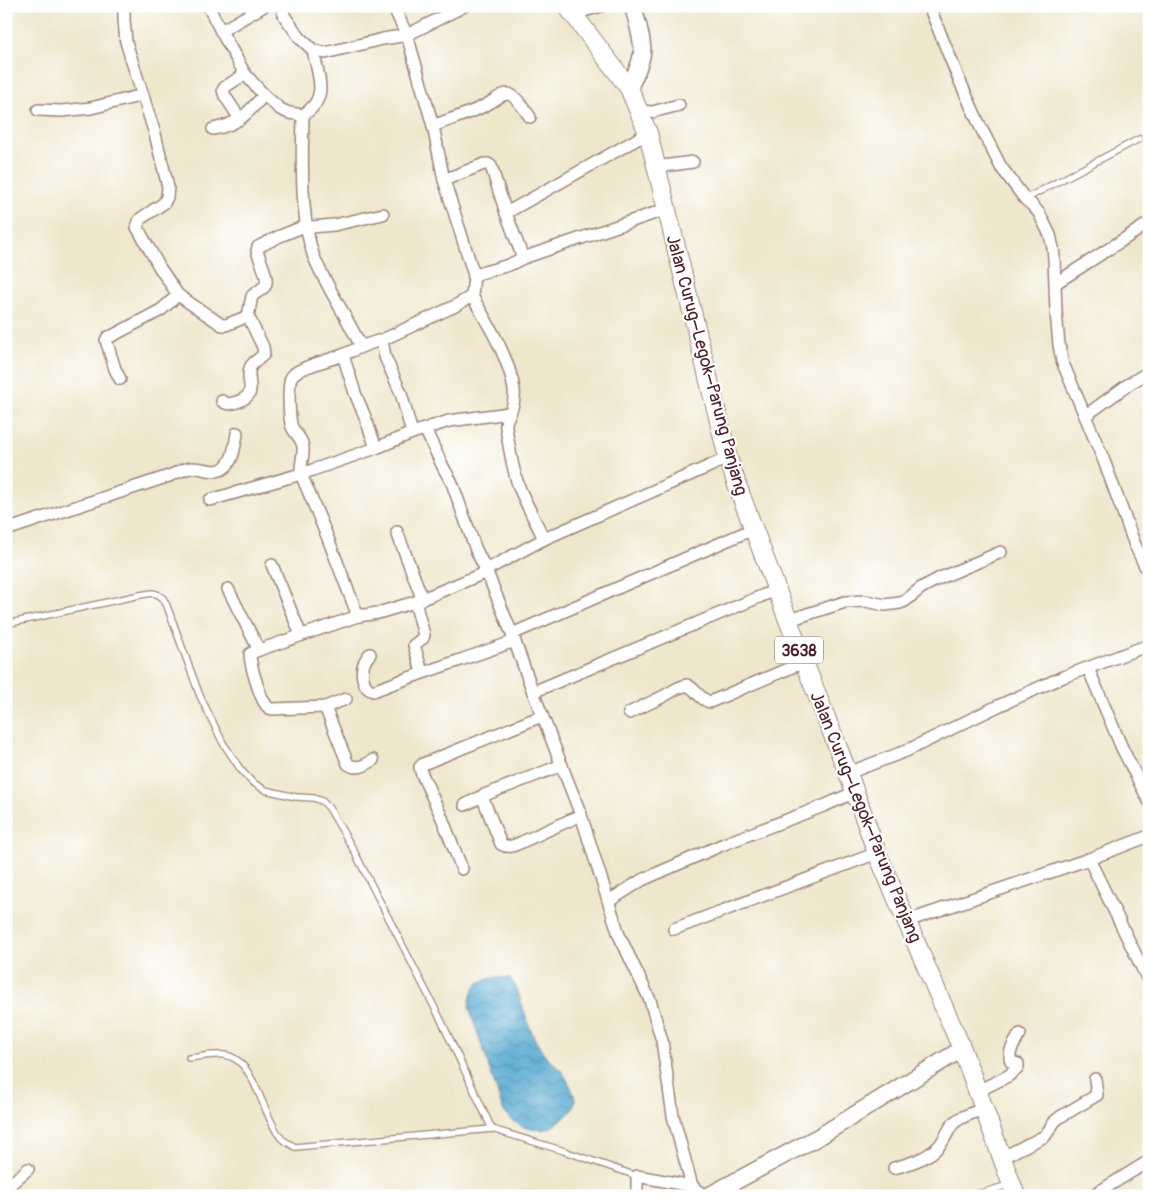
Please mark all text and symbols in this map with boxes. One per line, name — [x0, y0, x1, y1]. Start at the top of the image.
street label: Jalan Curug–Legok–Parung Panjang — [661, 232, 752, 498]
road number: 3638 — [775, 636, 823, 664]
street label: Jalan Curug–Legok–Parung Panjang — [804, 688, 927, 946]

